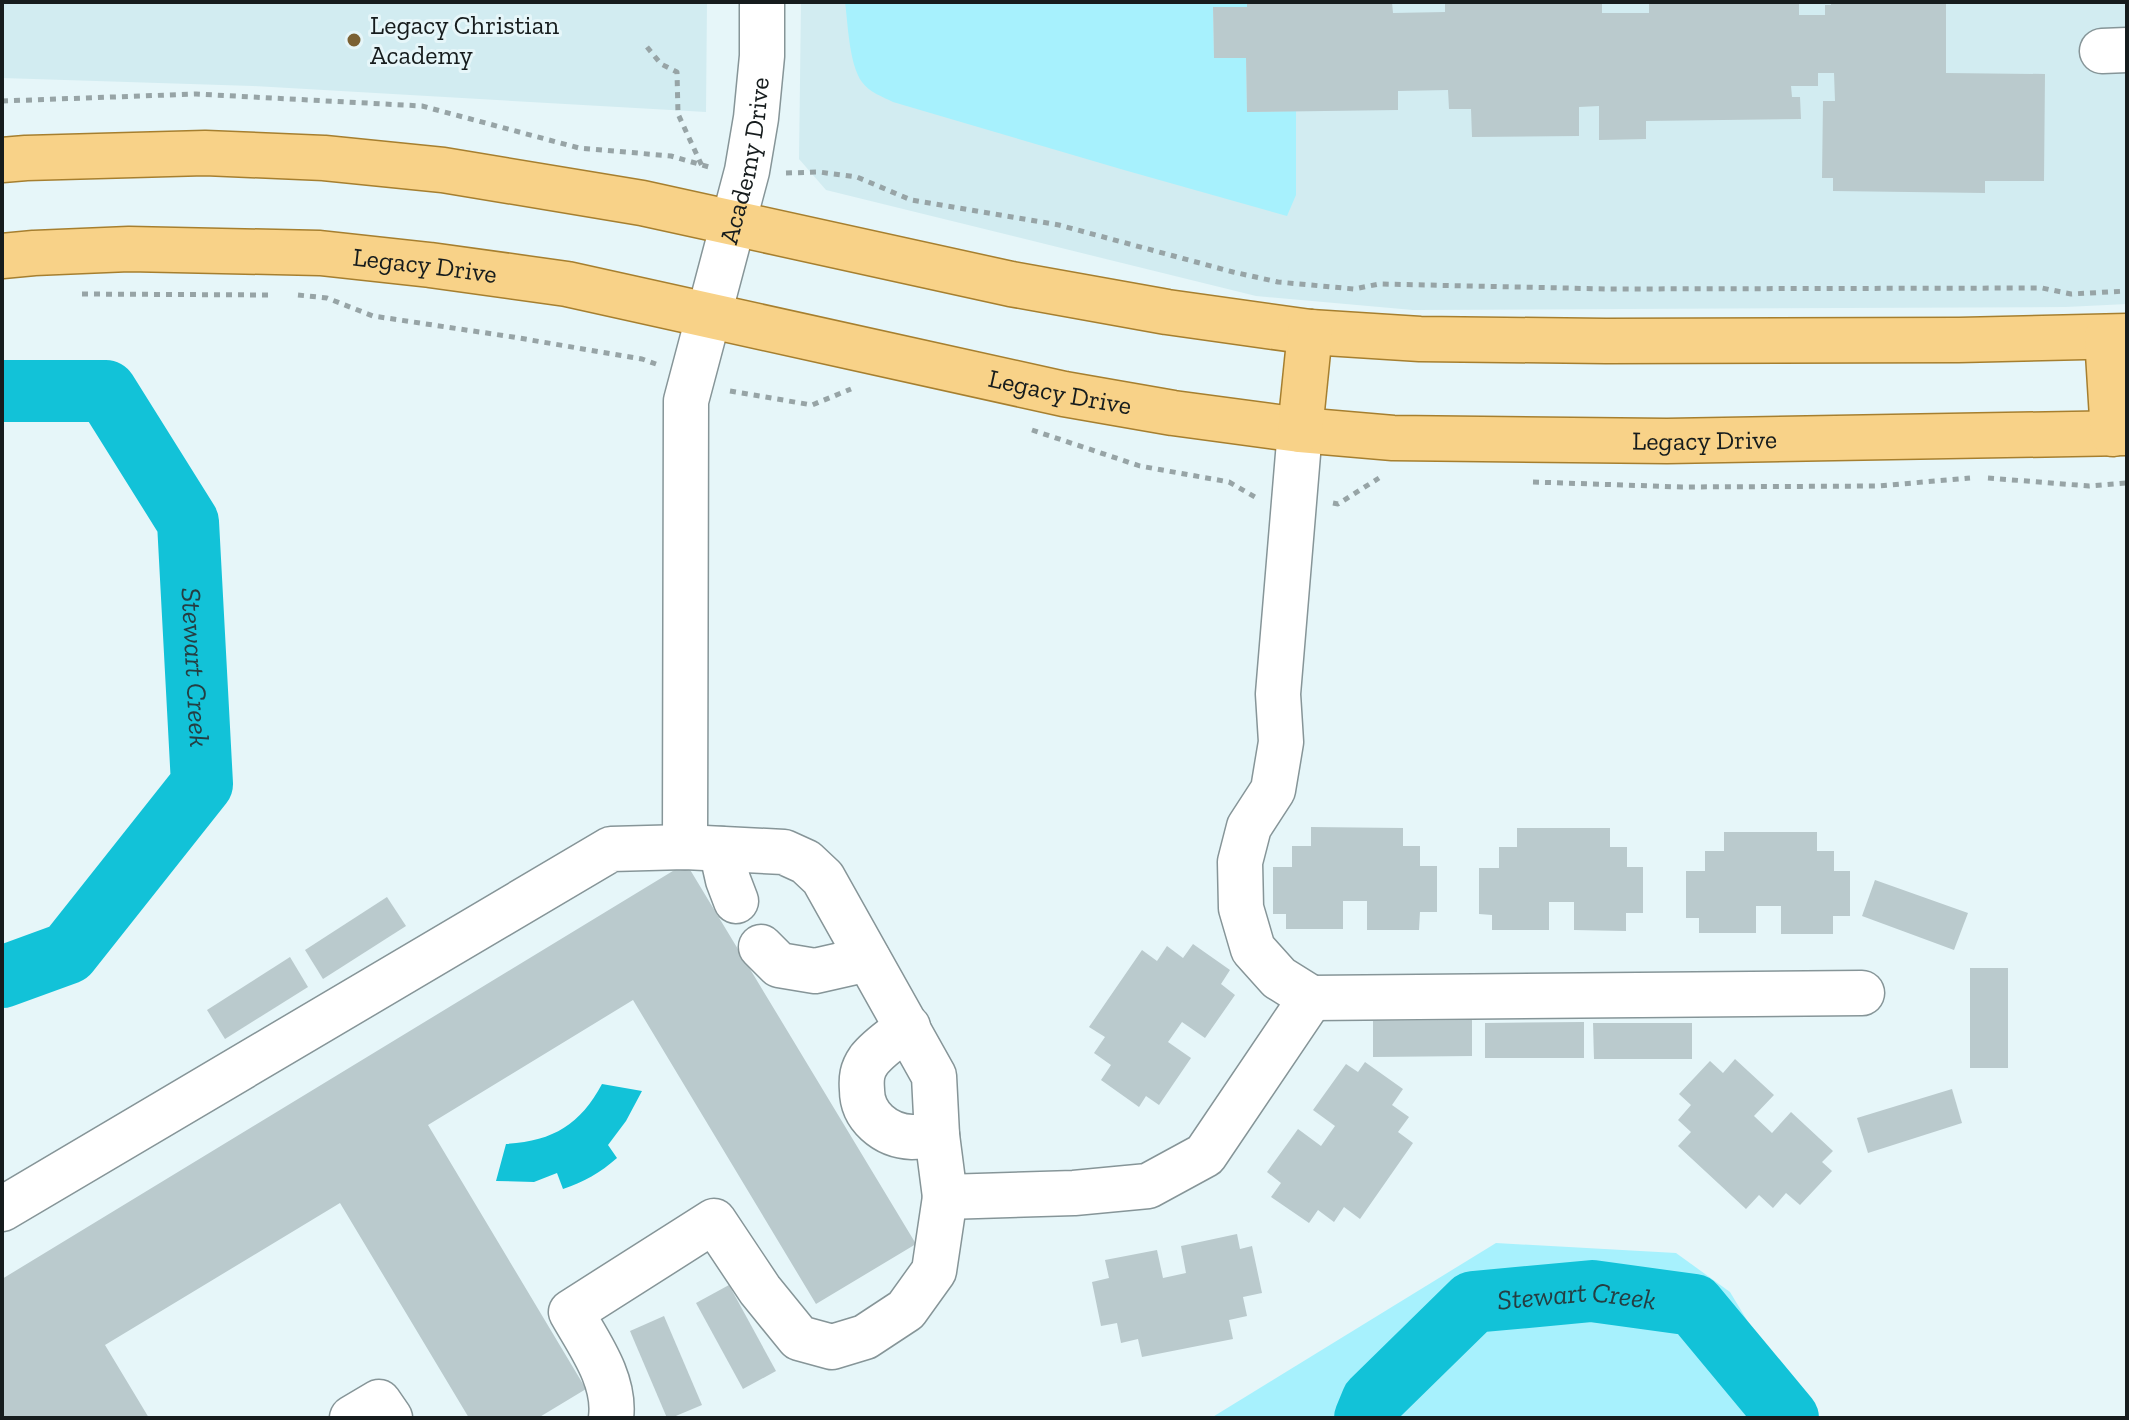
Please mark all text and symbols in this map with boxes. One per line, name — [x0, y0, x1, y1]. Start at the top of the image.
place label: Legacy Christian Academy — [370, 9, 559, 71]
marker: Legacy Christian Academy — [345, 31, 363, 49]
street label: Academy Drive — [712, 76, 776, 247]
street label: Legacy Drive — [351, 241, 499, 290]
street label: Legacy Drive — [986, 362, 1134, 421]
street label: Legacy Drive — [1632, 423, 1777, 457]
water label: Stewart Creek — [175, 587, 216, 748]
water label: Stewart Creek — [1496, 1275, 1658, 1317]

